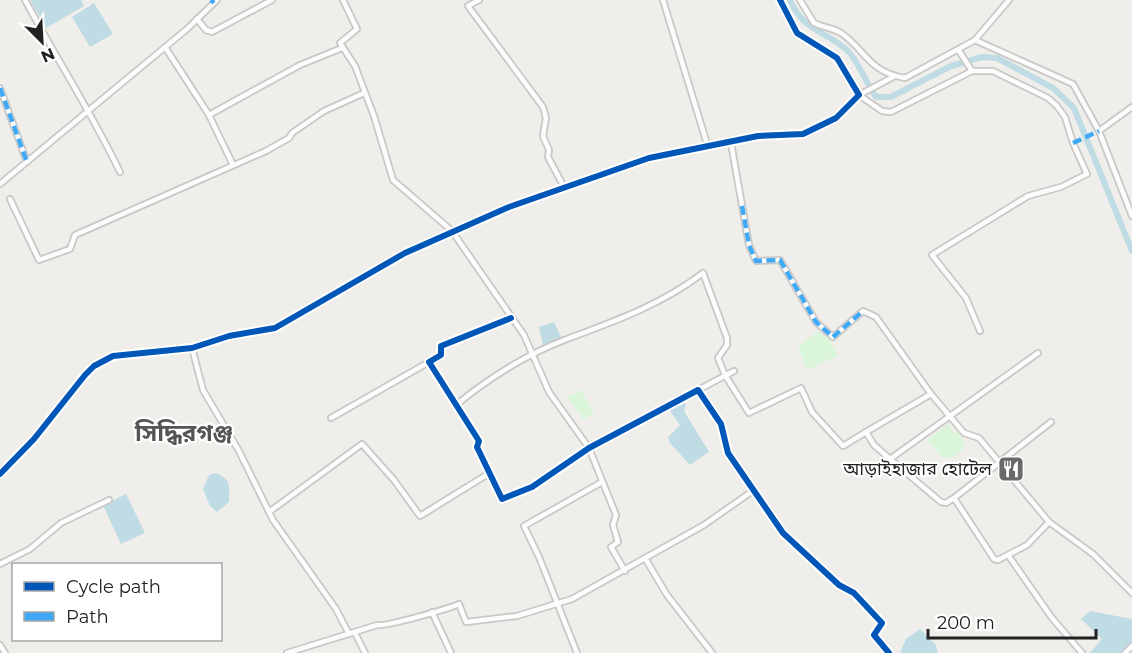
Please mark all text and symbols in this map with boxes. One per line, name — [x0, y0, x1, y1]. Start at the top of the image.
north arrow — [12, 12, 72, 72]
text: N — [38, 44, 58, 67]
district label: সিদ্ধিরগঞ্জ — [134, 418, 233, 447]
restaurant icon: আড়াইহাজার হোটেল — [996, 454, 1026, 484]
place label: আড়াইহাজার হোটেল — [842, 458, 993, 480]
legend — [12, 563, 222, 641]
text: Cycle path — [66, 576, 161, 598]
scale bar — [928, 602, 1096, 640]
text: Path — [66, 606, 109, 628]
text: 200 m — [937, 612, 995, 634]

